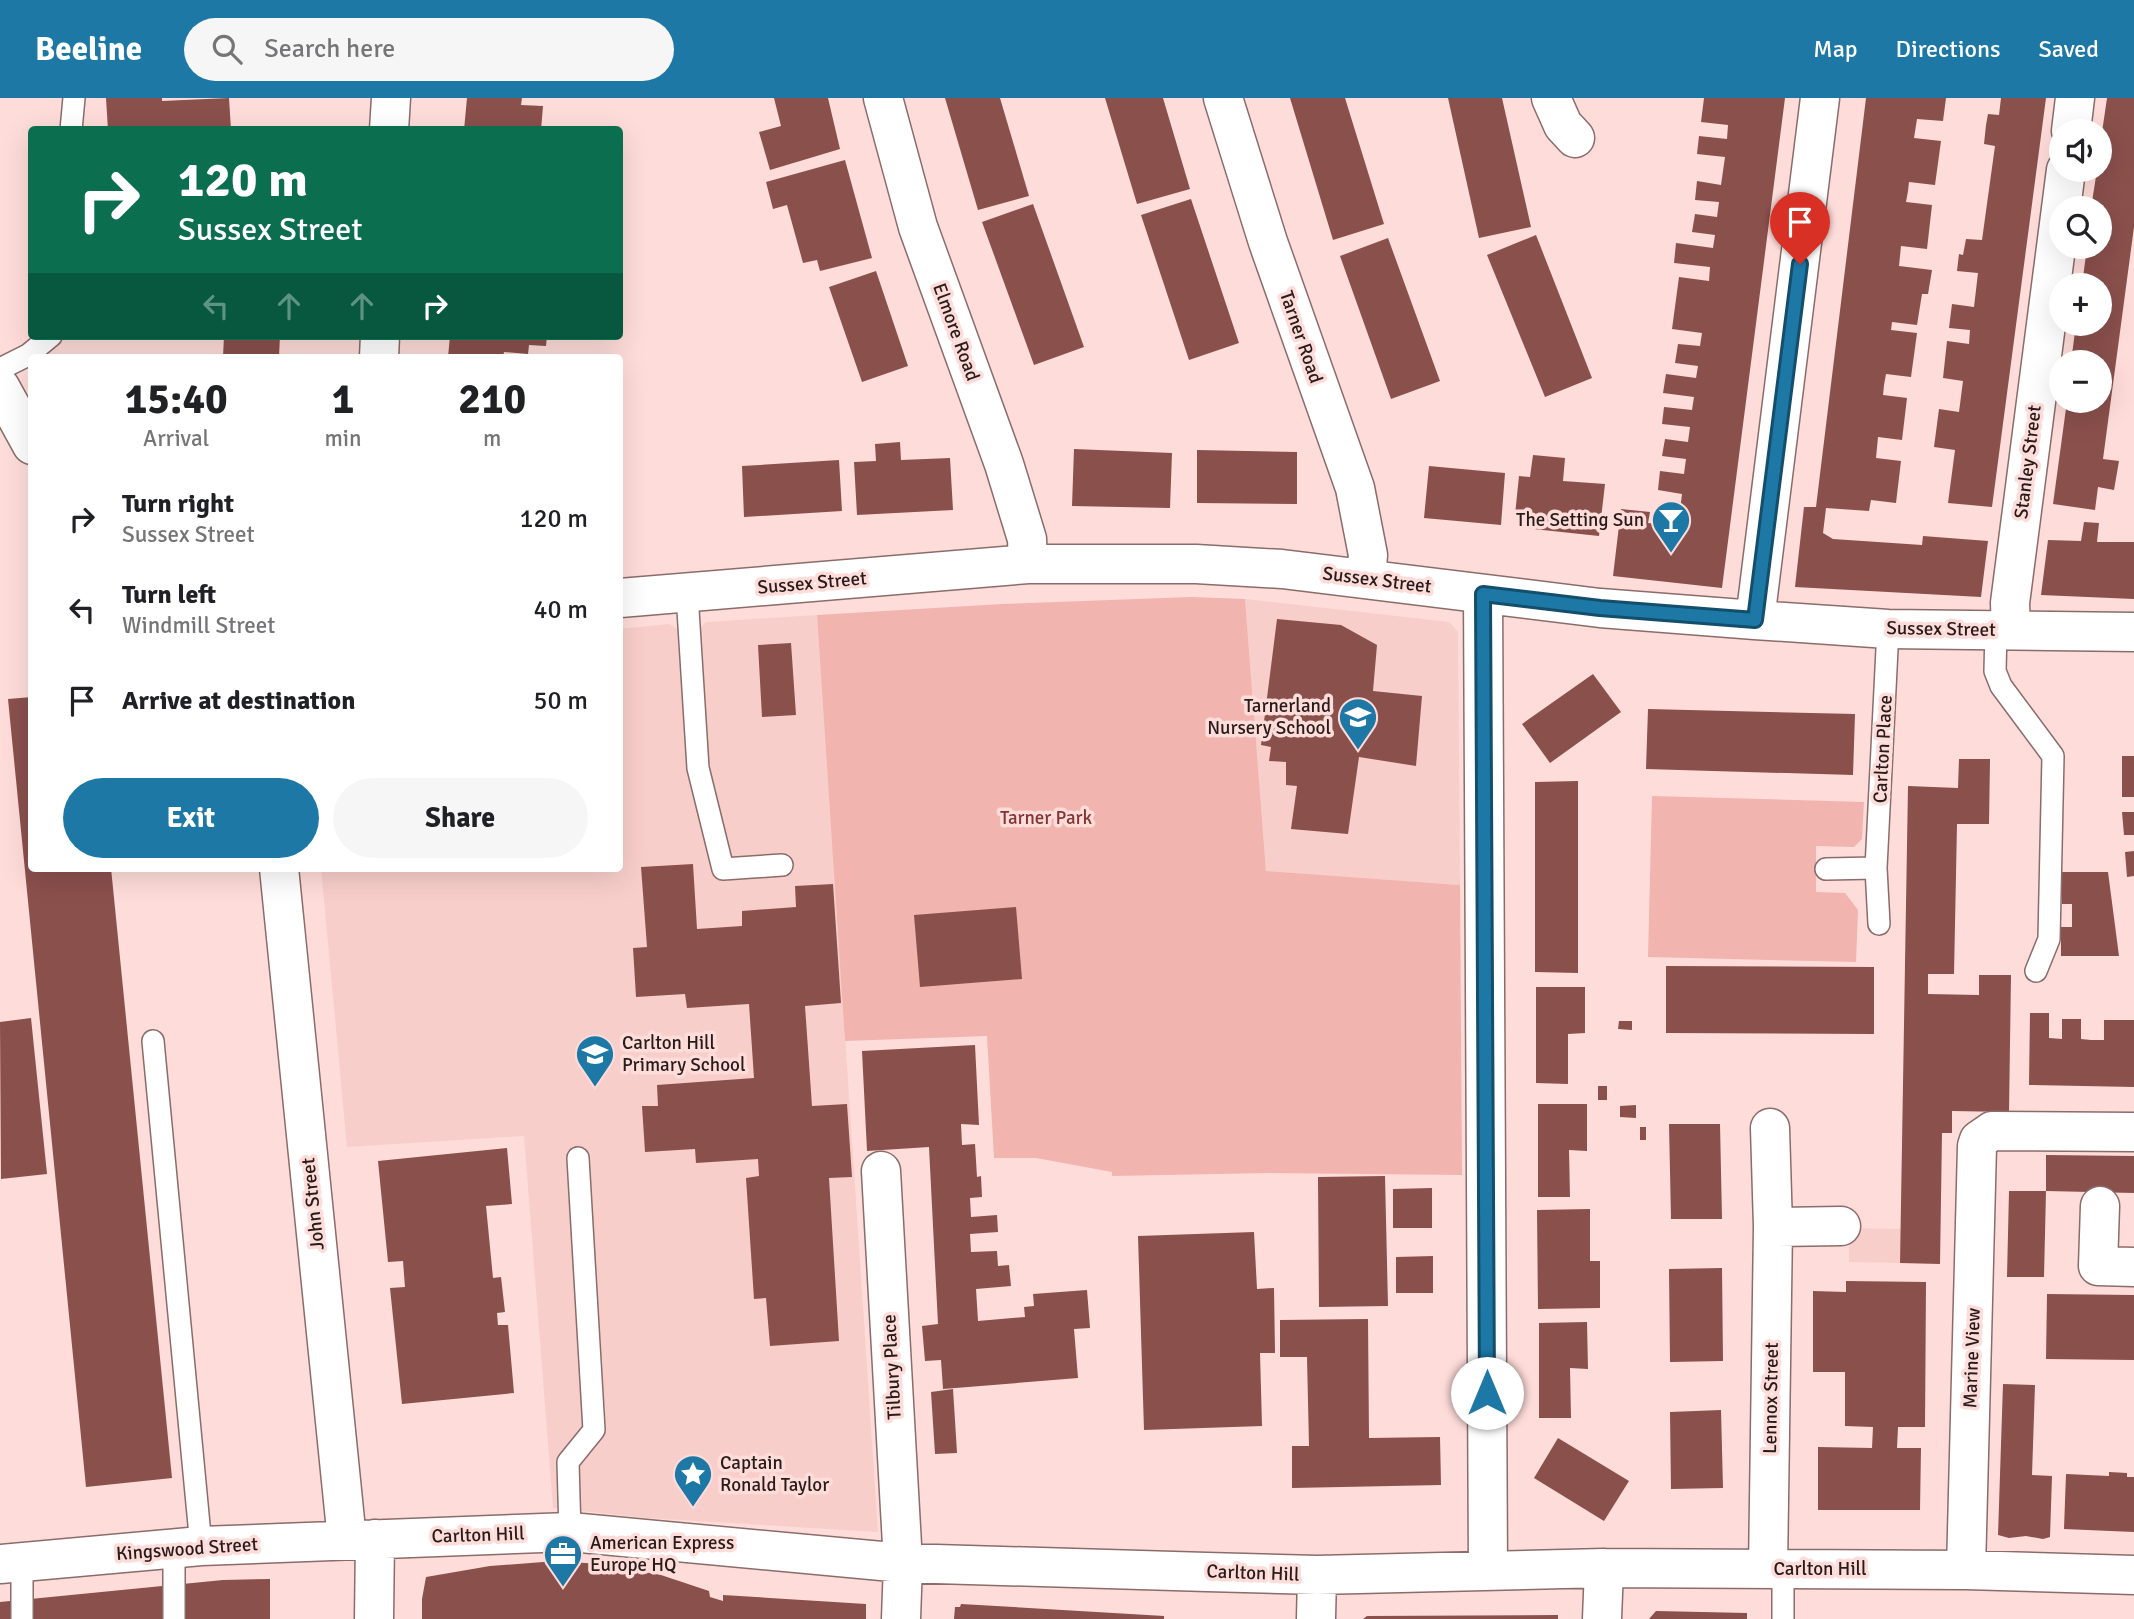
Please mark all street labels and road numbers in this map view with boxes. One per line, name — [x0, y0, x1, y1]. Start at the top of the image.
street label: Elmore Road — [927, 280, 985, 384]
street label: Tarner Road — [1274, 288, 1328, 386]
street label: Stanley Street — [2009, 403, 2047, 520]
street label: Sussex Street — [1321, 561, 1433, 599]
street label: Sussex Street — [756, 566, 868, 600]
street label: Sussex Street — [1886, 616, 1996, 642]
street label: Carlton Place — [1868, 694, 1898, 804]
street label: John Street — [296, 1156, 330, 1251]
street label: Marine View — [1958, 1307, 1986, 1409]
street label: Tilbury Place — [877, 1314, 907, 1420]
street label: Lennox Street — [1758, 1342, 1784, 1454]
street label: Carlton Hill — [431, 1521, 525, 1549]
street label: Kingswood Street — [115, 1532, 259, 1566]
street label: Carlton Hill — [1773, 1557, 1867, 1581]
street label: Carlton Hill — [1206, 1559, 1300, 1587]

